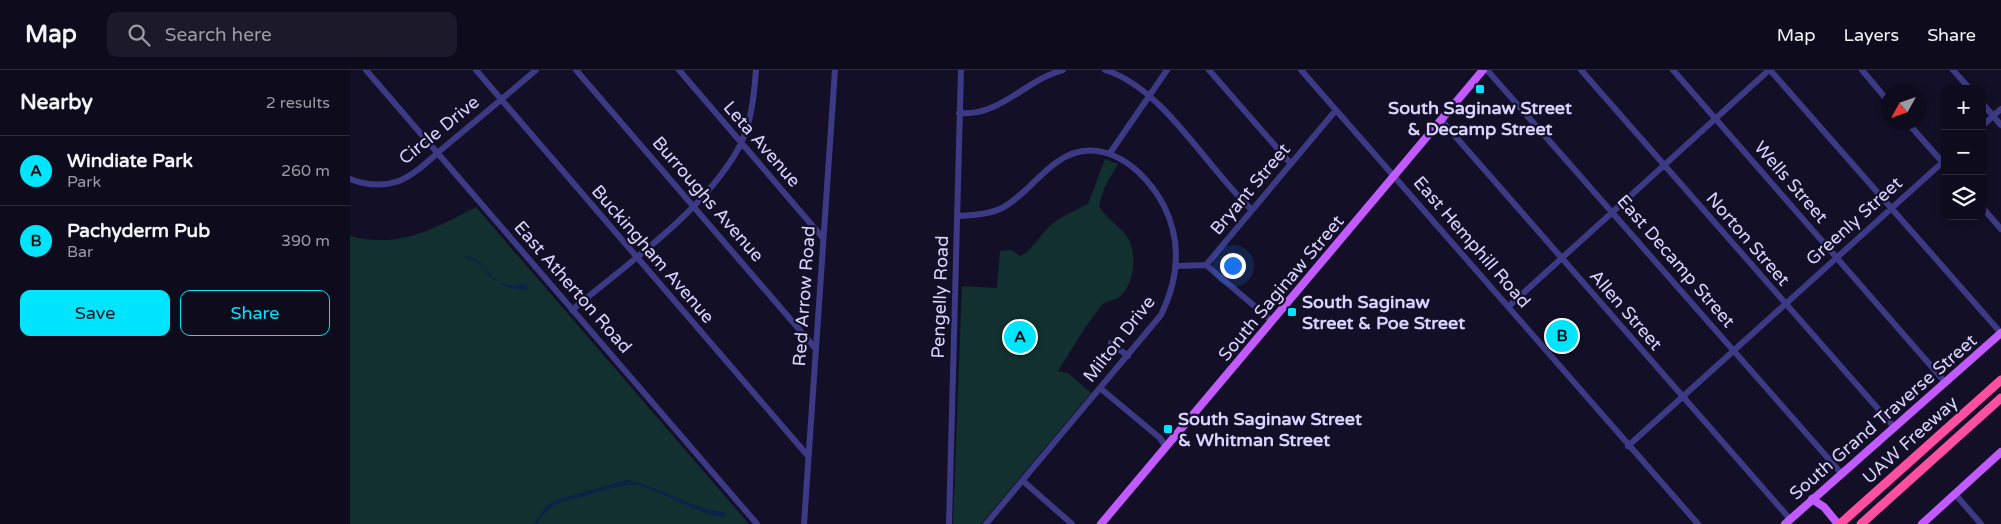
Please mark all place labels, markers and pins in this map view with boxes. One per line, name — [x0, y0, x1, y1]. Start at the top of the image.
marker: South Saginaw Street & Decamp Street — [1474, 83, 1486, 95]
place label: South Saginaw Street & Decamp Street — [1388, 97, 1572, 140]
place label: South Saginaw Street & Poe Street — [1302, 291, 1465, 334]
marker: South Saginaw Street & Poe Street — [1286, 306, 1298, 318]
pin: B — [1546, 317, 1578, 355]
pin: A — [1004, 318, 1036, 356]
place label: South Saginaw Street & Whitman Street — [1178, 408, 1362, 451]
marker: South Saginaw Street & Whitman Street — [1162, 423, 1174, 435]

